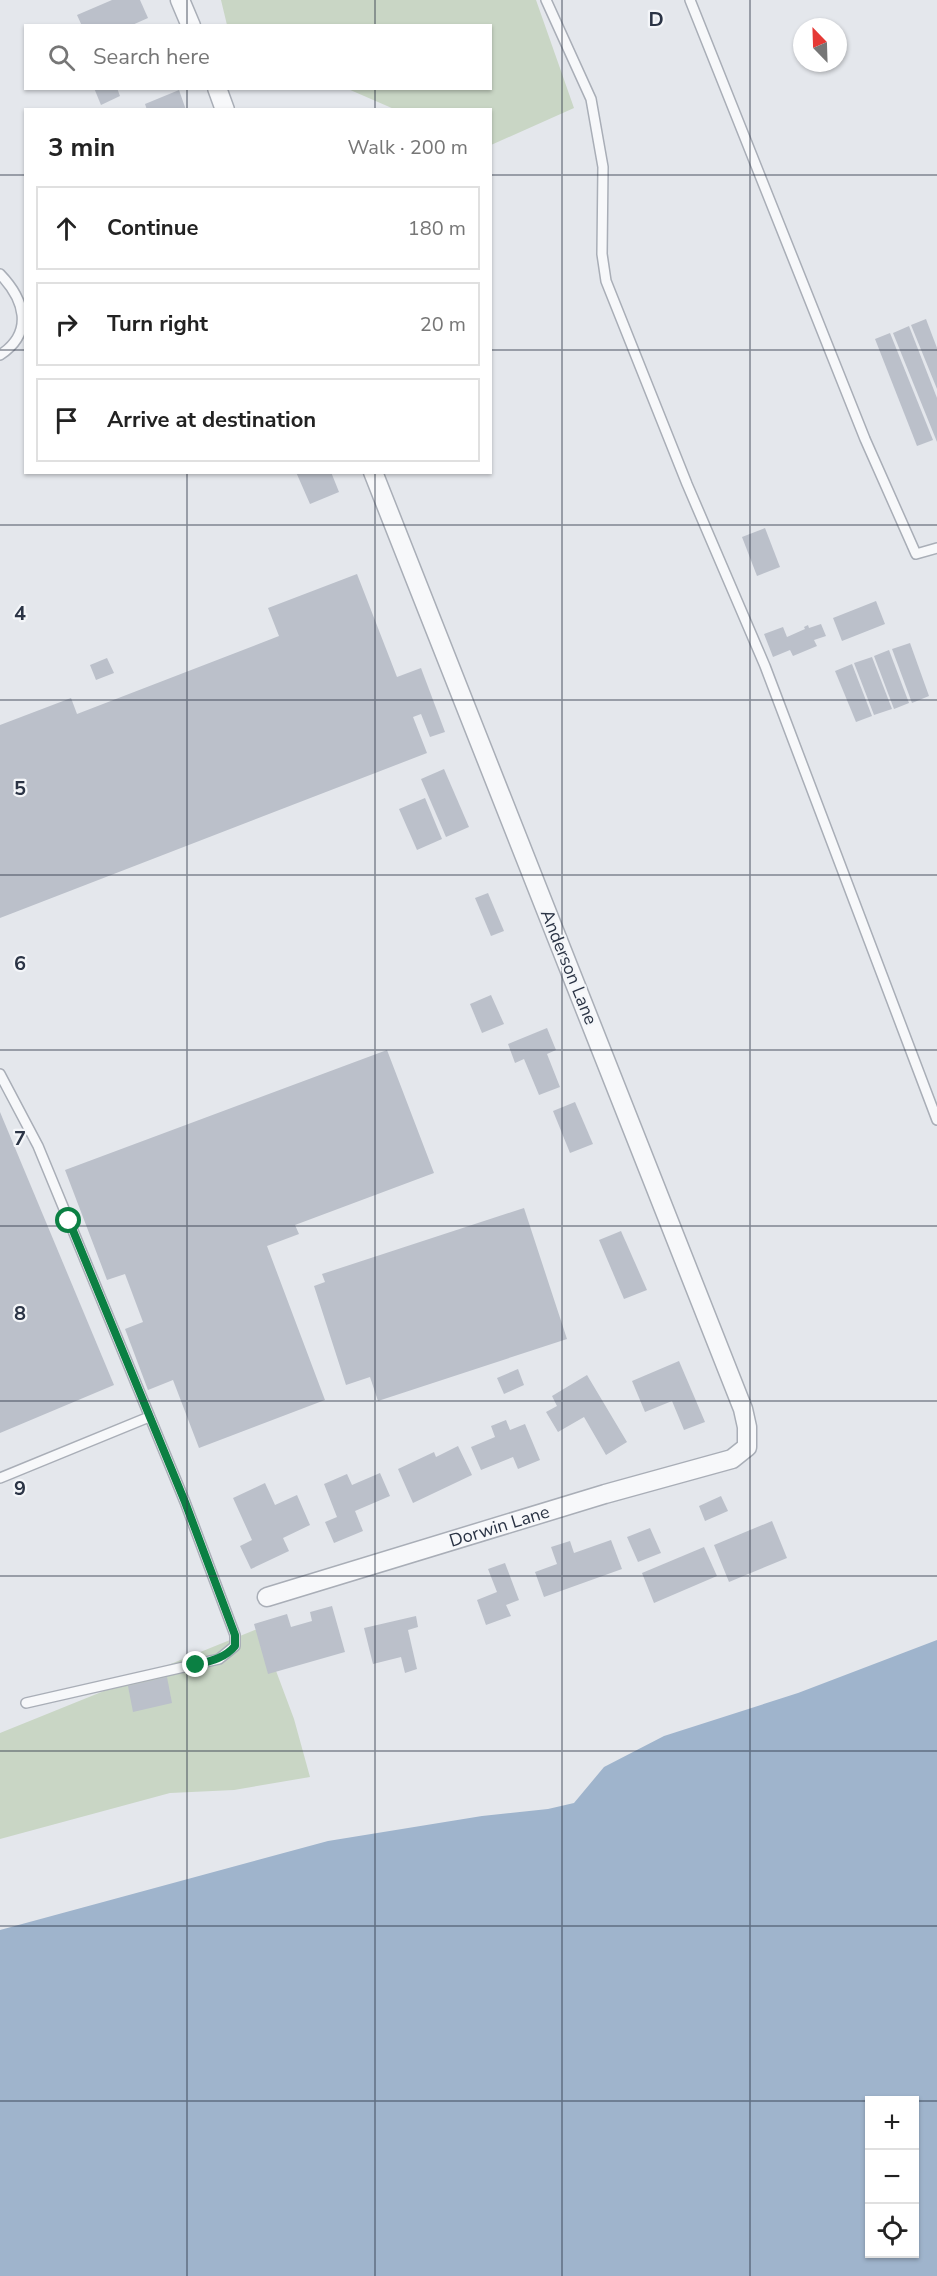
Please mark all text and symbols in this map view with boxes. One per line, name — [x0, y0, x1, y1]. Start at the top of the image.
text: D — [648, 6, 664, 33]
north arrow — [793, 18, 847, 72]
search box — [24, 24, 492, 90]
icon: search — [45, 41, 78, 74]
text: Search here — [93, 42, 210, 72]
text: 3 min — [48, 130, 115, 165]
text: Walk · 200 m — [348, 134, 468, 161]
icon: ahead — [50, 212, 83, 245]
text: Continue — [107, 213, 198, 243]
text: 180 m — [408, 215, 466, 242]
icon: right — [50, 308, 83, 341]
text: Turn right — [107, 309, 208, 339]
text: 20 m — [420, 311, 466, 338]
icon: arrive — [50, 404, 83, 437]
text: Arrive at destination — [107, 405, 316, 435]
text: 4 — [14, 600, 26, 627]
text: 5 — [14, 775, 26, 802]
street label: Anderson Lane — [535, 906, 603, 1028]
text: 6 — [14, 950, 26, 977]
text: 7 — [14, 1125, 26, 1152]
route start — [55, 1207, 81, 1233]
text: 8 — [14, 1300, 26, 1327]
text: 9 — [14, 1475, 26, 1502]
street label: Dorwin Lane — [446, 1500, 553, 1553]
route end — [182, 1651, 208, 1677]
map controls — [865, 2096, 919, 2258]
button: + — [865, 2096, 919, 2150]
button: − — [865, 2150, 919, 2204]
button: locate — [865, 2204, 919, 2258]

